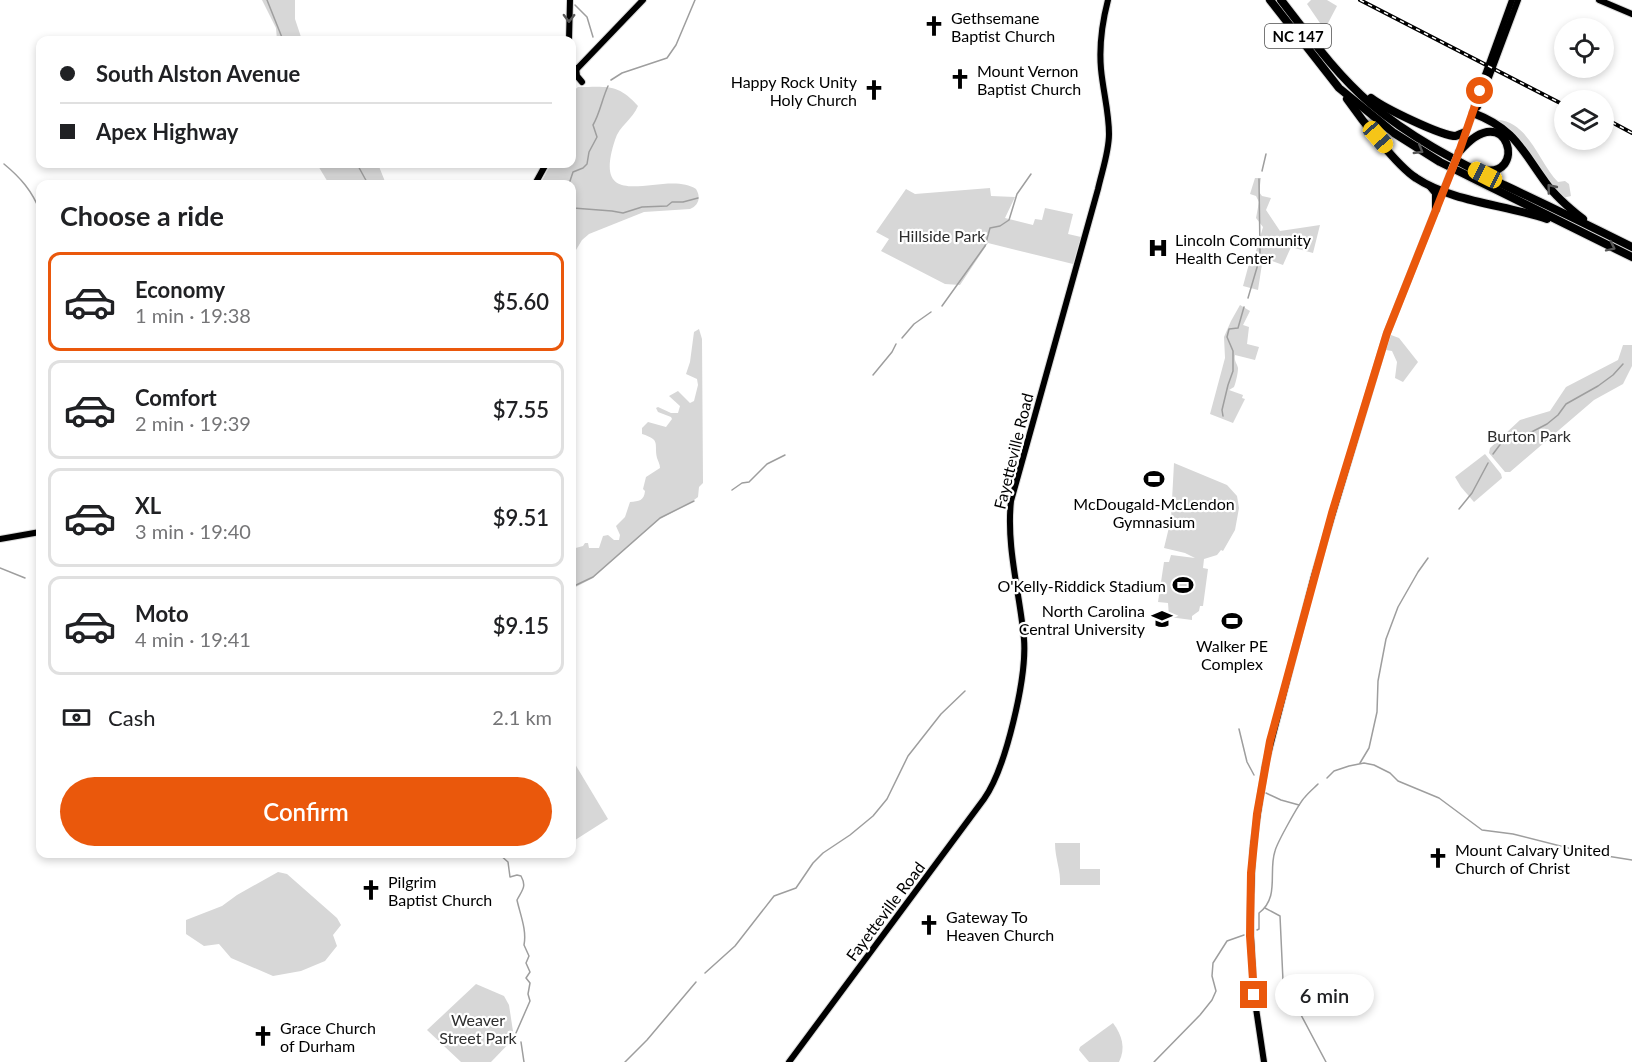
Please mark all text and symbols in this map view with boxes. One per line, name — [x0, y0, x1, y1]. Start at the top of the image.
place label: Gethsemane Baptist Church — [951, 8, 1055, 45]
one-way arrow — [563, 14, 576, 23]
church icon: Gethsemane Baptist Church — [922, 14, 946, 38]
map controls — [1554, 18, 1614, 150]
button: locate — [1554, 18, 1614, 78]
road number: NC 147 — [1265, 24, 1331, 48]
text: South Alston Avenue — [96, 60, 300, 87]
place label: Mount Vernon Baptist Church — [977, 61, 1081, 98]
church icon: Mount Vernon Baptist Church — [948, 67, 972, 91]
place label: Happy Rock Unity Holy Church — [731, 72, 858, 109]
route start — [1466, 77, 1493, 104]
church icon: Happy Rock Unity Holy Church — [862, 78, 886, 102]
button: layers — [1554, 90, 1614, 150]
text: Apex Highway — [96, 118, 238, 145]
car — [1359, 118, 1397, 156]
one-way arrow — [1413, 142, 1423, 154]
car — [1465, 159, 1505, 191]
one-way arrow — [1547, 184, 1558, 195]
text: Choose a ride — [60, 199, 224, 232]
park label: Hillside Park — [898, 226, 986, 245]
place label: Lincoln Community Health Center — [1175, 230, 1312, 267]
hospital icon: Lincoln Community Health Center — [1146, 236, 1170, 260]
one-way arrow — [1605, 239, 1616, 251]
icon: car — [63, 275, 117, 329]
text: Economy — [135, 276, 225, 303]
text: $5.60 — [493, 288, 549, 315]
text: 1 min · 19:38 — [135, 303, 251, 327]
icon: car — [63, 383, 117, 437]
text: Comfort — [135, 384, 217, 411]
street label: Fayetteville Road — [989, 391, 1037, 511]
text: $7.55 — [493, 396, 549, 423]
text: 2 min · 19:39 — [135, 411, 251, 435]
park label: Burton Park — [1487, 426, 1572, 445]
sports icon: McDougald-McLendon Gymnasium — [1142, 467, 1166, 491]
icon: car — [63, 491, 117, 545]
text: XL — [135, 492, 161, 519]
place label: McDougald-McLendon Gymnasium — [1073, 494, 1235, 531]
text: $9.51 — [493, 504, 549, 531]
text: 3 min · 19:40 — [135, 519, 251, 543]
sports icon: O'Kelly-Riddick Stadium — [1171, 573, 1195, 597]
place label: O'Kelly-Riddick Stadium — [997, 576, 1166, 595]
icon: car — [63, 599, 117, 653]
text: Moto — [135, 600, 189, 627]
place label: North Carolina Central University — [1019, 601, 1146, 638]
school or university icon: North Carolina Central University — [1150, 607, 1174, 631]
sports icon: Walker PE Complex — [1220, 609, 1244, 633]
text: $9.15 — [493, 612, 549, 639]
text: 4 min · 19:41 — [135, 627, 251, 651]
place label: Walker PE Complex — [1196, 636, 1268, 673]
icon: cash — [60, 701, 93, 734]
text: Cash — [108, 704, 155, 731]
text: 2.1 km — [492, 705, 552, 729]
button: Confirm — [60, 777, 552, 846]
place label: Mount Calvary United Church of Christ — [1455, 840, 1610, 877]
church icon: Mount Calvary United Church of Christ — [1426, 846, 1450, 870]
street label: Fayetteville Road — [842, 858, 928, 964]
place label: Pilgrim Baptist Church — [388, 872, 492, 909]
church icon: Pilgrim Baptist Church — [359, 878, 383, 902]
place label: Gateway To Heaven Church — [946, 907, 1054, 944]
church icon: Gateway To Heaven Church — [917, 913, 941, 937]
callout: 6 min — [1275, 974, 1374, 1016]
route end — [1240, 981, 1267, 1008]
text: 6 min — [1300, 983, 1349, 1007]
park label: Weaver Street Park — [439, 1010, 518, 1047]
place label: Grace Church of Durham — [280, 1018, 376, 1055]
church icon: Grace Church of Durham — [251, 1024, 275, 1048]

